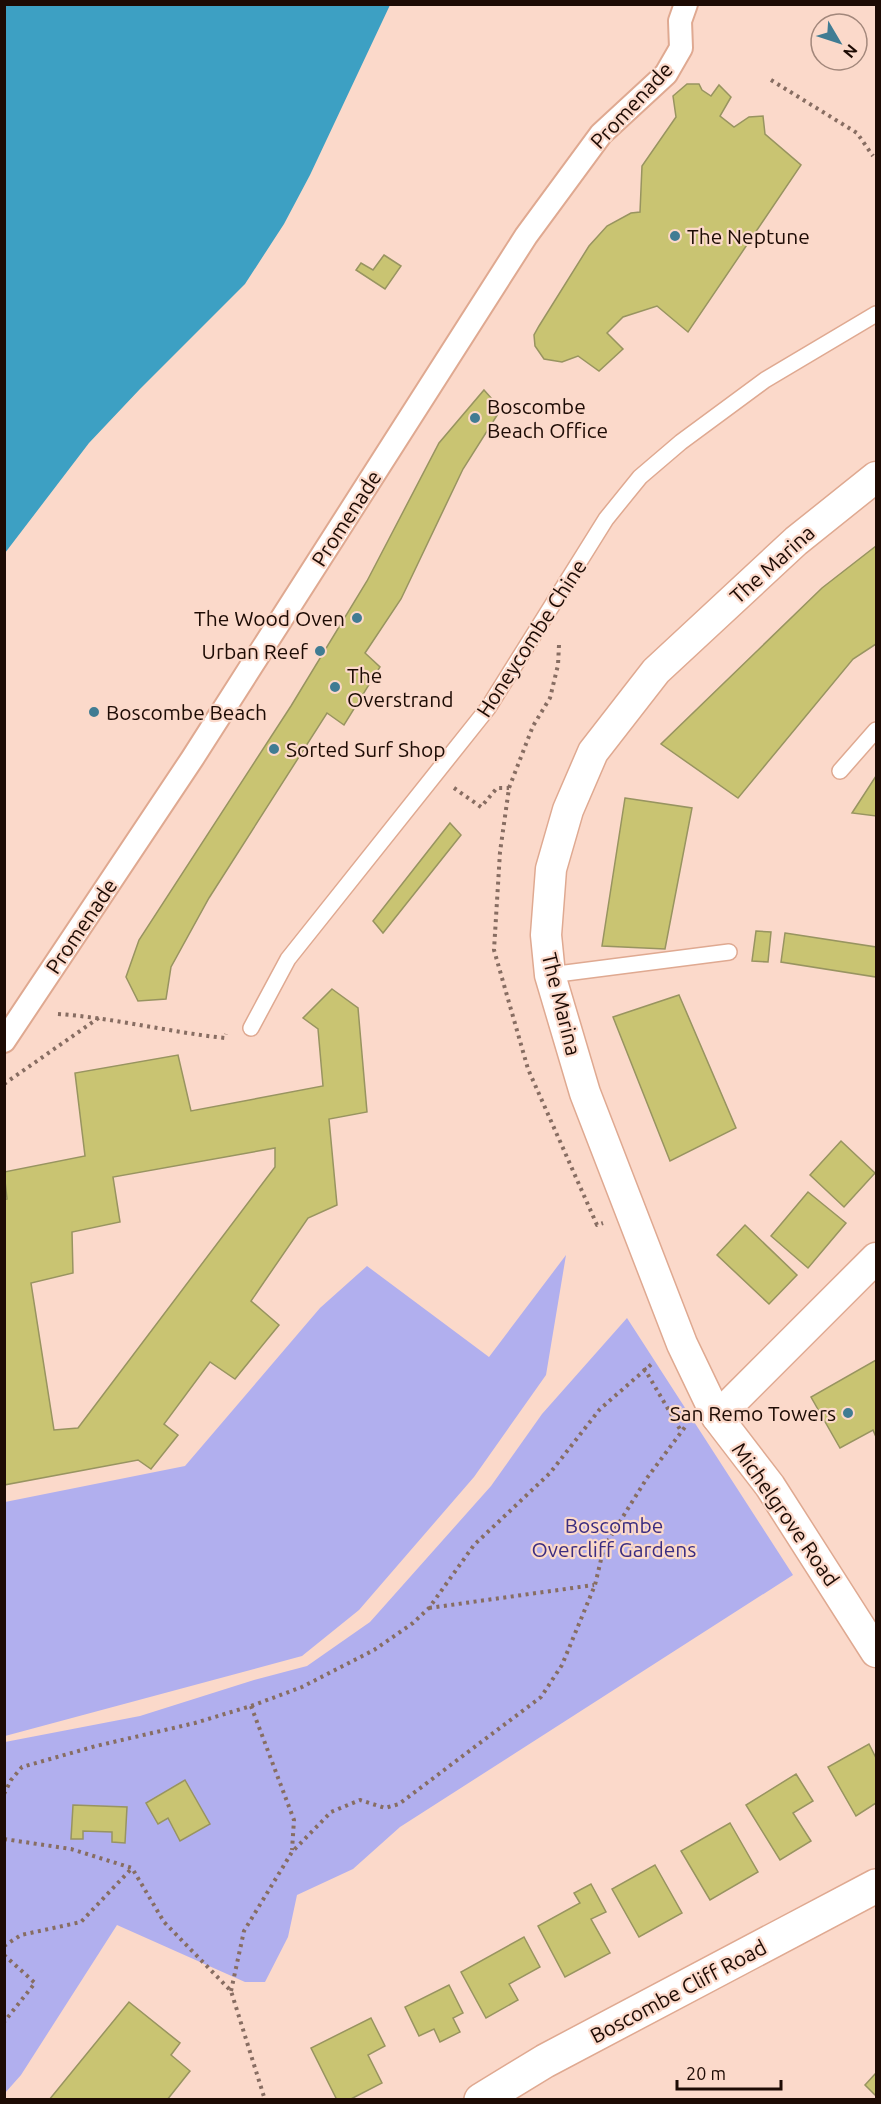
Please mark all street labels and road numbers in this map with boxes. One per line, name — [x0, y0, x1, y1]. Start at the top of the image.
street label: Promenade — [585, 57, 677, 153]
street label: Promenade — [306, 466, 386, 570]
street label: The Marina — [725, 520, 819, 608]
street label: Honeycombe Chine — [471, 555, 591, 721]
street label: Promenade — [41, 874, 121, 978]
street label: The Marina — [538, 950, 586, 1058]
street label: Michelgrove Road — [728, 1438, 844, 1590]
street label: Boscombe Cliff Road — [586, 1934, 770, 2048]

